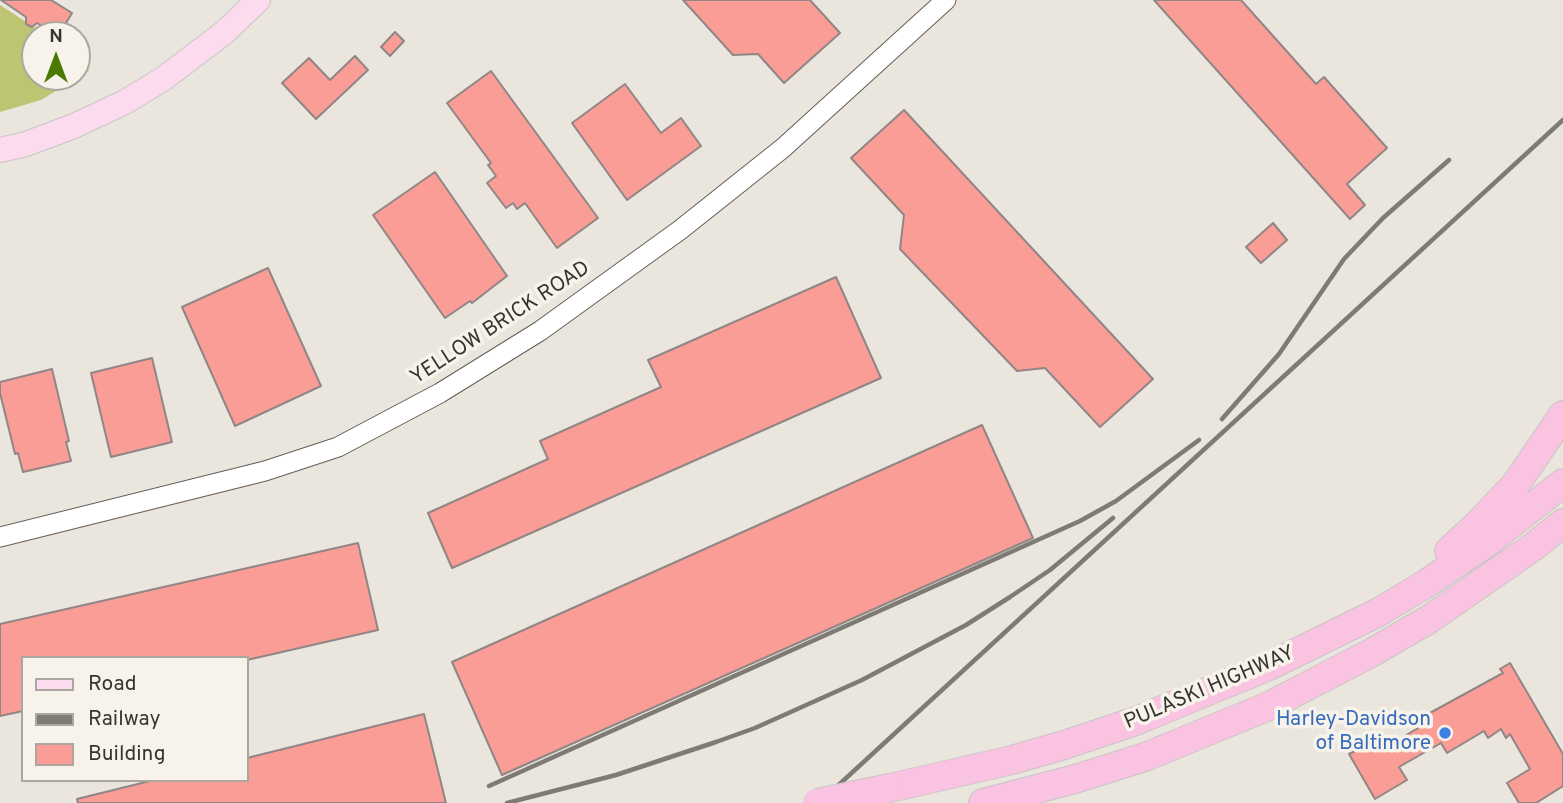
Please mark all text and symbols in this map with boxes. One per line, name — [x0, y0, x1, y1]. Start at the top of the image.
north arrow — [21, 21, 91, 91]
text: N — [49, 25, 63, 49]
street label: YELLOW BRICK ROAD — [407, 257, 595, 391]
street label: PULASKI HIGHWAY — [1121, 642, 1299, 736]
legend — [21, 656, 248, 782]
text: Road — [88, 671, 137, 698]
text: Railway — [88, 706, 161, 733]
place label: Harley-Davidson of Baltimore — [1276, 708, 1431, 758]
marker: Harley-Davidson of Baltimore — [1437, 725, 1453, 741]
text: Building — [88, 741, 166, 768]

